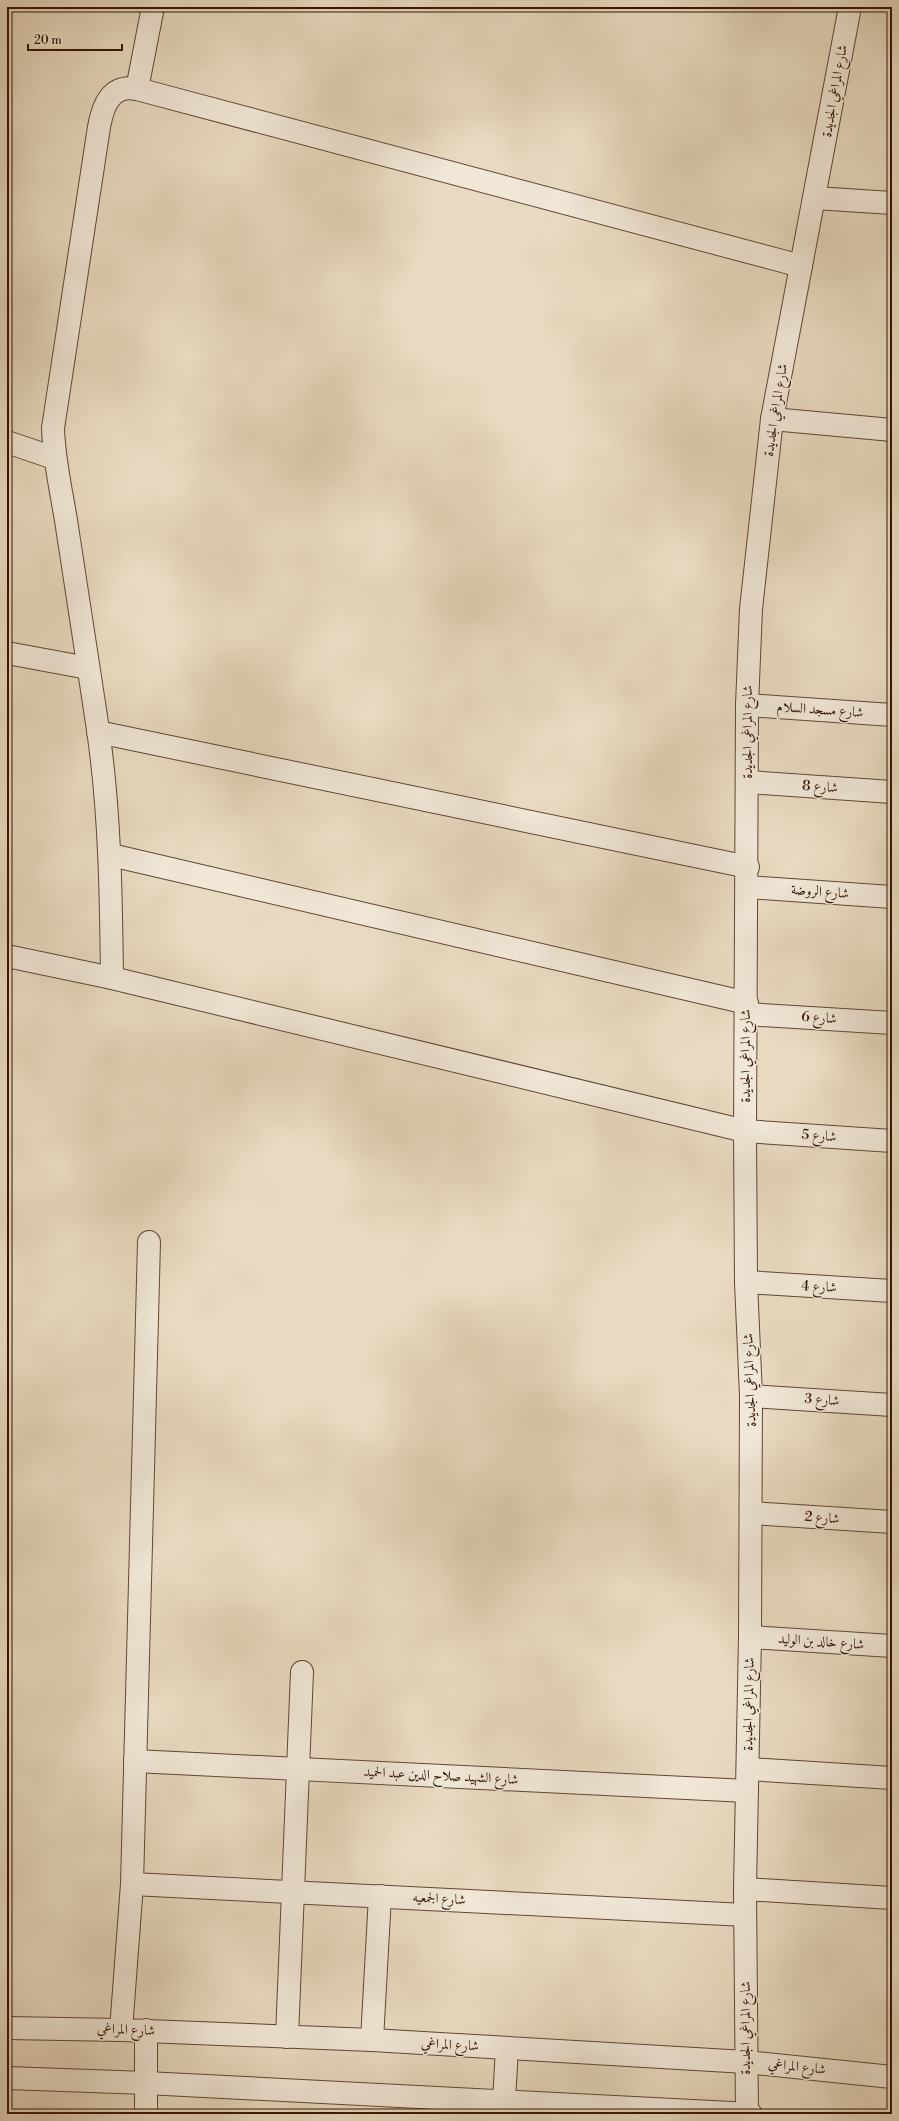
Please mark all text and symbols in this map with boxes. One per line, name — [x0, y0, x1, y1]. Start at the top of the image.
scale bar — [28, 26, 122, 52]
text: 20 m — [34, 33, 62, 48]
street label: شارع المراغي الجديدة — [818, 43, 854, 139]
street label: شارع المراغي الجديدة — [760, 362, 794, 458]
street label: شارع المراغي الجديدة — [739, 685, 759, 779]
street label: شارع مسجد السلام — [776, 698, 864, 725]
street label: شارع 8 — [801, 777, 839, 799]
street label: شارع الروضة — [790, 881, 850, 905]
street label: شارع 6 — [800, 1008, 837, 1030]
street label: شارع المراغي الجديدة — [737, 1009, 757, 1103]
street label: شارع 5 — [801, 1126, 837, 1148]
street label: شارع 4 — [801, 1277, 837, 1299]
street label: شارع المراغي الجديدة — [739, 1333, 763, 1427]
street label: شارع 3 — [804, 1390, 840, 1412]
street label: شارع 2 — [804, 1508, 840, 1530]
street label: شارع خالد بن الوليد — [777, 1630, 865, 1656]
street label: شارع المراغي الجديدة — [739, 1657, 761, 1751]
street label: شارع الشهيد صلاح الدين عبد الحميد — [363, 1763, 519, 1792]
street label: شارع الجمعيه — [412, 1889, 466, 1911]
street label: شارع المراغي الجديدة — [737, 1981, 757, 2075]
street label: شارع المراغي — [97, 2020, 155, 2042]
street label: شارع المراغي — [420, 2034, 479, 2058]
street label: شارع المراغي — [767, 2055, 827, 2081]

